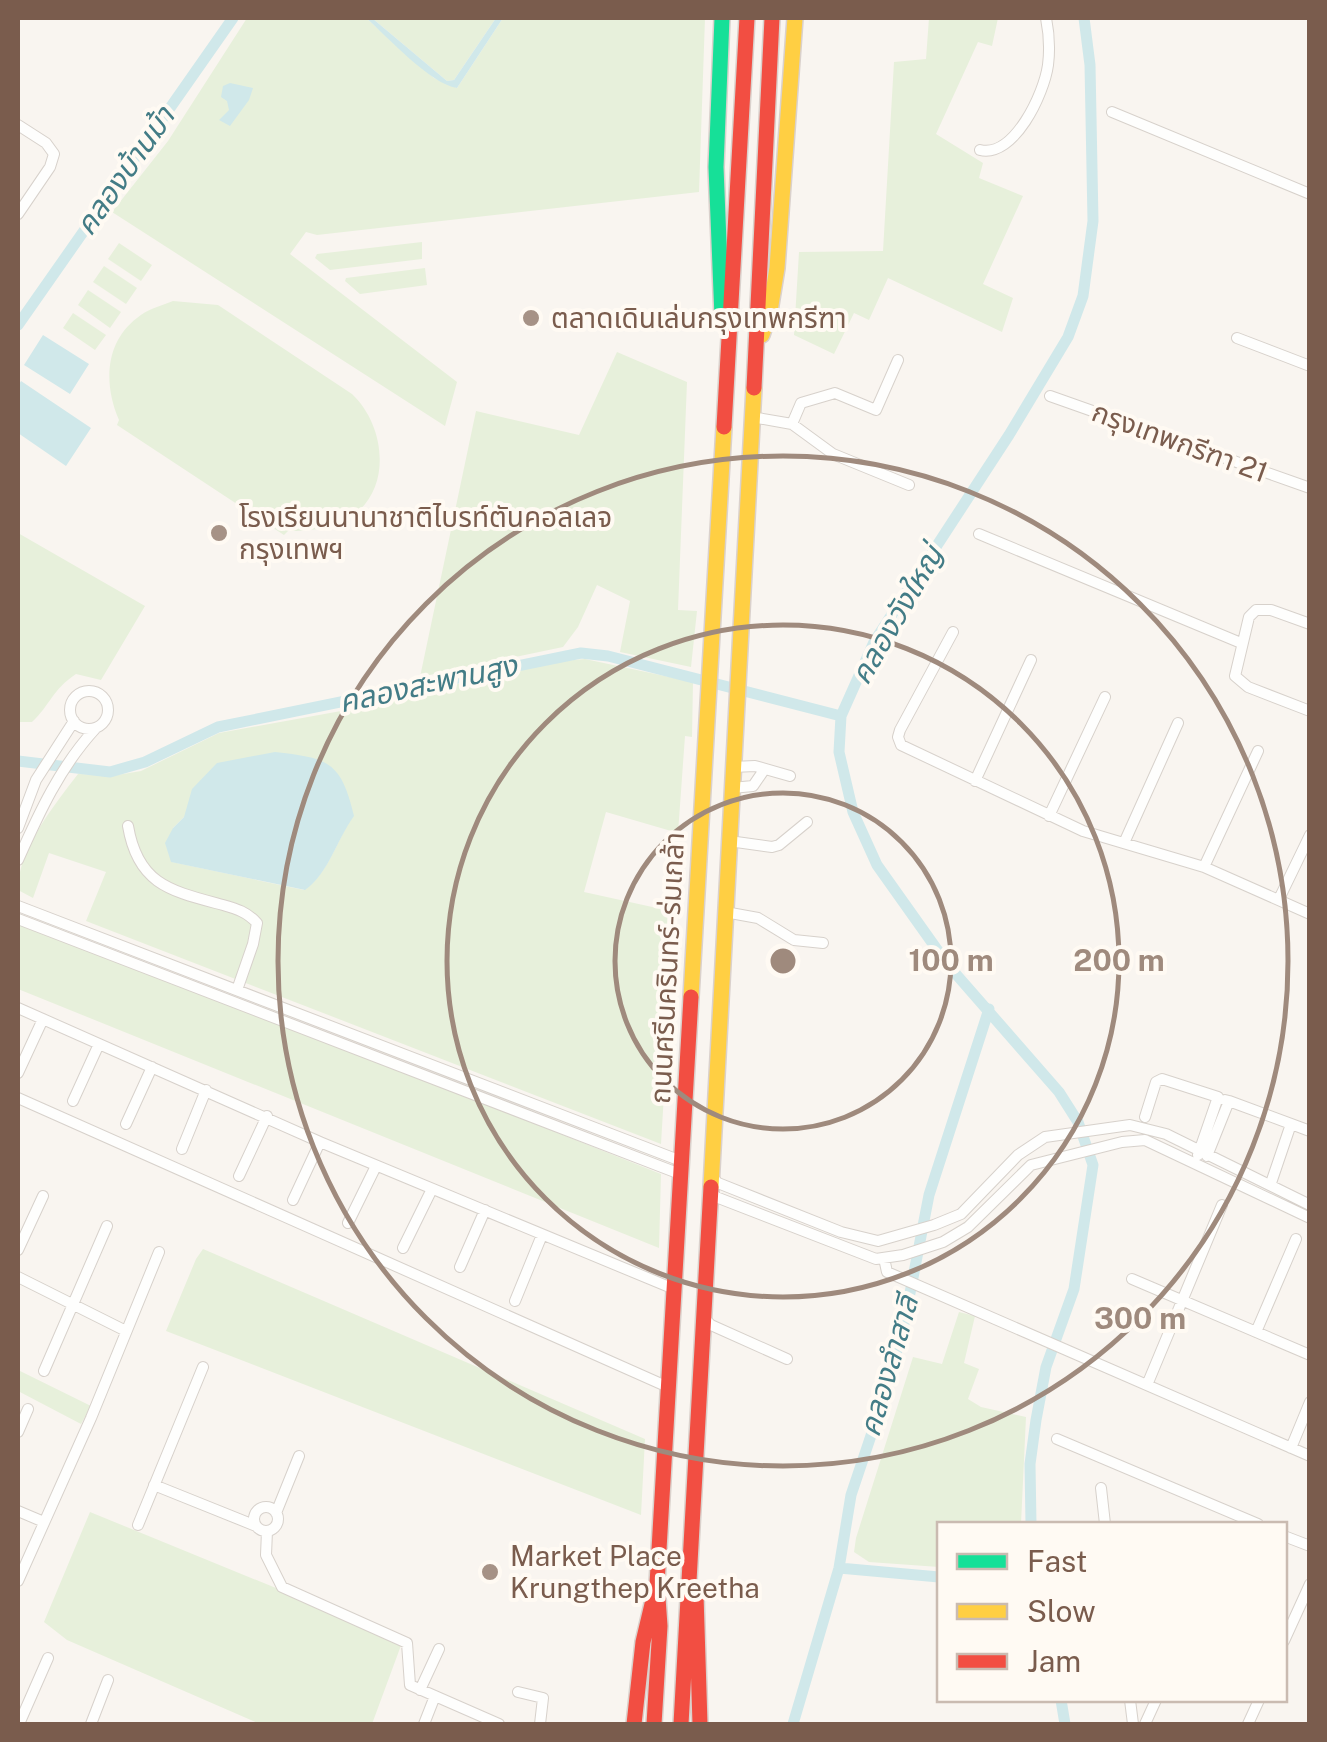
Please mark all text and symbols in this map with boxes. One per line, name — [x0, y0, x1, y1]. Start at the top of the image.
water label: คลองบ้านม้า — [67, 98, 182, 241]
place label: ตลาดเดินเล่นกรุงเทพกรีฑา — [551, 301, 847, 335]
marker: ตลาดเดินเล่นกรุงเทพกรีฑา — [520, 307, 542, 329]
street label: กรุงเทพกรีฑา 21 — [1087, 394, 1273, 490]
place label: โรงเรียนนานาชาติไบรท์ตันคอลเลจ กรุงเทพฯ — [239, 500, 612, 566]
marker: โรงเรียนนานาชาติไบรท์ตันคอลเลจ กรุงเทพฯ — [208, 522, 230, 544]
water label: คลองวังใหญ่ — [842, 536, 952, 690]
water label: คลองสะพานสูง — [336, 646, 522, 720]
street label: ถนนศรีนครินทร์-ร่มเกล้า — [643, 831, 690, 1105]
text: 100 m — [908, 942, 994, 978]
text: 200 m — [1073, 942, 1165, 978]
centre of rings — [765, 943, 801, 979]
water label: คลองลำสาลี — [851, 1288, 926, 1440]
text: 300 m — [1094, 1300, 1186, 1336]
legend — [937, 1522, 1287, 1702]
place label: Market Place Krungthep Kreetha — [510, 1539, 760, 1604]
text: Fast — [1027, 1543, 1087, 1579]
marker: Market Place Krungthep Kreetha — [479, 1561, 501, 1583]
text: Slow — [1027, 1593, 1096, 1629]
text: Jam — [1027, 1643, 1081, 1679]

